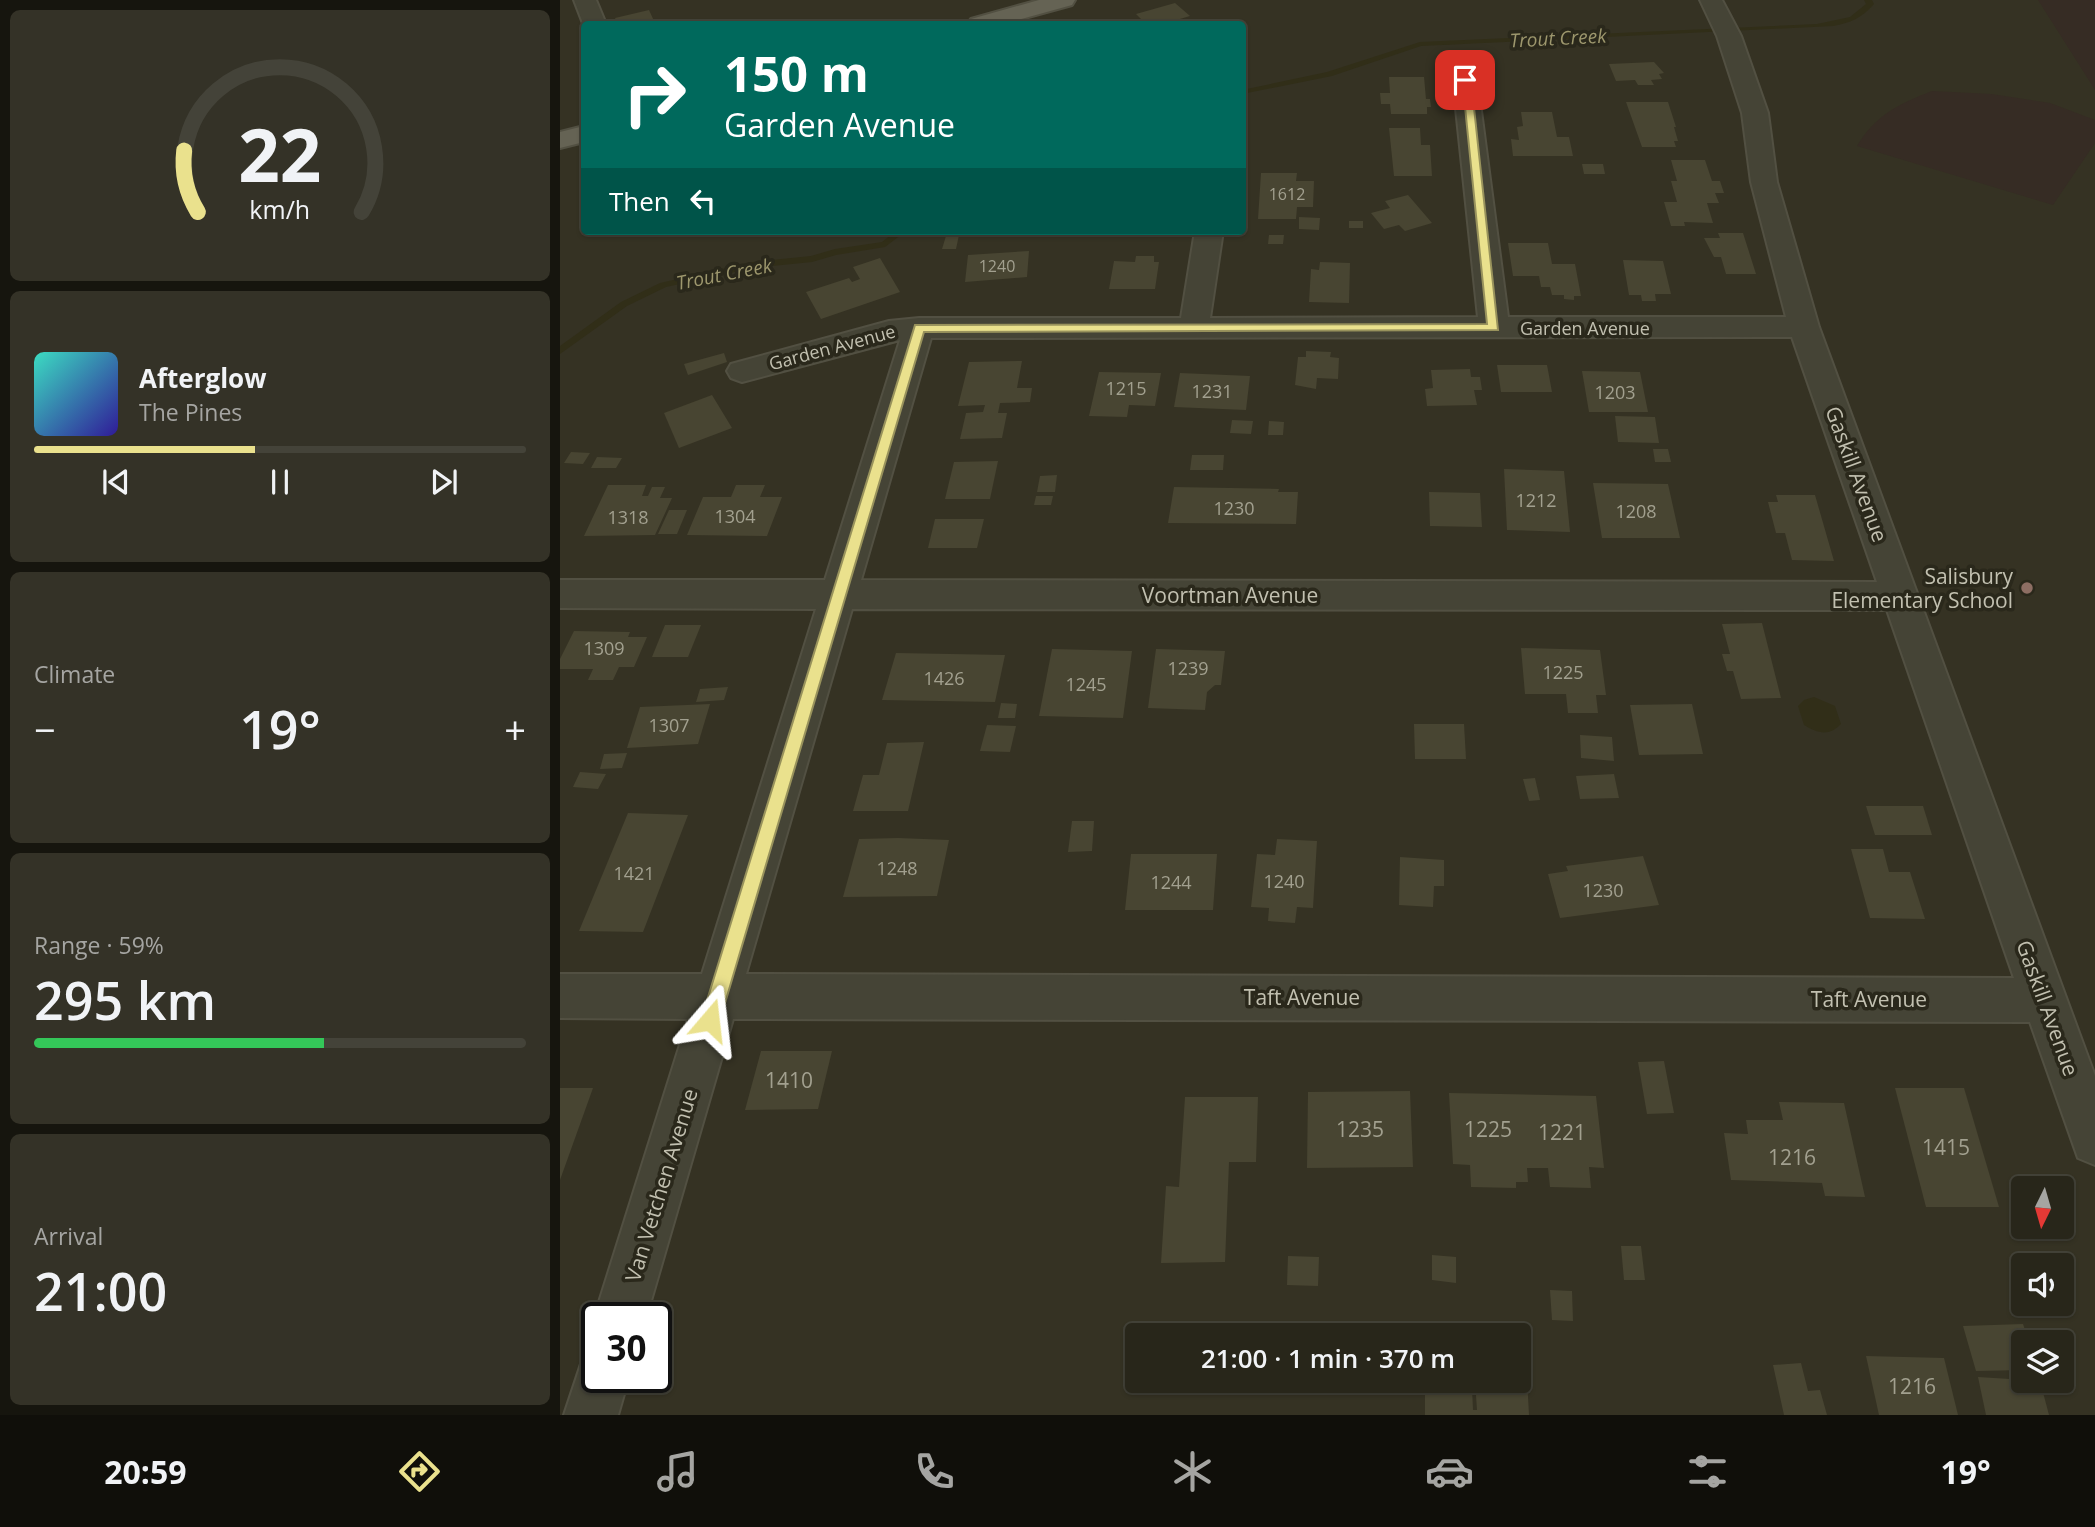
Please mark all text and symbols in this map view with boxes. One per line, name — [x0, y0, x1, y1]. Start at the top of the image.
water label: Trout Creek — [1509, 22, 1608, 54]
text: 150 m — [724, 40, 869, 106]
icon: right — [609, 49, 700, 140]
pin — [1435, 50, 1495, 110]
icon: arrive — [1446, 61, 1484, 99]
text: Garden Avenue — [724, 103, 955, 146]
text: 22 — [238, 104, 322, 203]
icon: left — [684, 182, 722, 220]
text: Then — [609, 183, 670, 219]
house number: 1612 — [1269, 183, 1305, 205]
text: km/h — [250, 191, 310, 225]
water label: Trout Creek — [674, 252, 775, 296]
house number: 1240 — [979, 255, 1015, 277]
street label: Garden Avenue — [1520, 316, 1650, 340]
street label: Garden Avenue — [766, 319, 898, 375]
text: Afterglow — [139, 360, 266, 396]
house number: 1215 — [1105, 376, 1147, 400]
house number: 1231 — [1191, 379, 1233, 403]
house number: 1203 — [1594, 380, 1636, 404]
text: The Pines — [139, 396, 242, 428]
street label: Gaskill Avenue — [1819, 402, 1895, 546]
icon: previous — [97, 463, 135, 501]
icon: pause — [261, 463, 299, 501]
icon: next — [425, 463, 463, 501]
house number: 1212 — [1515, 488, 1557, 512]
house number: 1230 — [1213, 496, 1255, 520]
house number: 1208 — [1615, 499, 1657, 523]
house number: 1304 — [714, 504, 756, 528]
house number: 1318 — [607, 505, 649, 529]
place label: Salisbury Elementary School — [1831, 562, 2013, 614]
marker: Salisbury Elementary School — [2019, 580, 2035, 596]
street label: Voortman Avenue — [1142, 581, 1318, 609]
house number: 1309 — [583, 636, 625, 660]
house number: 1239 — [1167, 656, 1209, 680]
text: Climate — [34, 658, 115, 690]
house number: 1225 — [1542, 660, 1584, 684]
house number: 1426 — [923, 666, 965, 690]
house number: 1245 — [1065, 672, 1107, 696]
text: 19° — [239, 693, 321, 764]
text: − — [34, 703, 56, 755]
text: + — [504, 703, 526, 755]
house number: 1307 — [648, 713, 690, 737]
house number: 1248 — [876, 856, 918, 880]
house number: 1421 — [613, 861, 655, 885]
house number: 1240 — [1263, 869, 1305, 893]
house number: 1244 — [1150, 870, 1192, 894]
house number: 1230 — [1582, 878, 1624, 902]
text: Range · 59% — [34, 929, 164, 961]
street label: Gaskill Avenue — [2010, 936, 2086, 1080]
text: 295 km — [34, 964, 216, 1035]
position arrow — [673, 983, 747, 1057]
street label: Taft Avenue — [1244, 983, 1360, 1011]
street label: Taft Avenue — [1811, 985, 1927, 1013]
house number: 1410 — [765, 1066, 813, 1094]
street label: Van Vetchen Avenue — [618, 1085, 704, 1285]
house number: 1235 — [1336, 1115, 1384, 1143]
house number: 1225 — [1464, 1115, 1512, 1143]
house number: 1221 — [1538, 1118, 1586, 1146]
house number: 1415 — [1922, 1133, 1970, 1161]
house number: 1216 — [1768, 1143, 1816, 1171]
north arrow — [2011, 1176, 2074, 1239]
map controls — [2011, 1176, 2074, 1393]
text: Arrival — [34, 1220, 103, 1252]
button: sound — [2011, 1253, 2074, 1316]
text: 21:00 — [34, 1255, 167, 1326]
speed limit sign: 30 — [581, 1302, 672, 1393]
button: layers — [2011, 1330, 2074, 1393]
text: 21:00 · 1 min · 370 m — [1201, 1340, 1455, 1376]
house number: 1216 — [1888, 1372, 1936, 1400]
icon: directions — [395, 1447, 444, 1496]
icon: music — [653, 1447, 702, 1496]
icon: phone — [910, 1447, 959, 1496]
icon: climate — [1168, 1447, 1217, 1496]
icon: car — [1425, 1447, 1474, 1496]
icon: filters — [1683, 1447, 1732, 1496]
text: 20:59 — [104, 1450, 187, 1493]
text: 19° — [1940, 1450, 1991, 1493]

